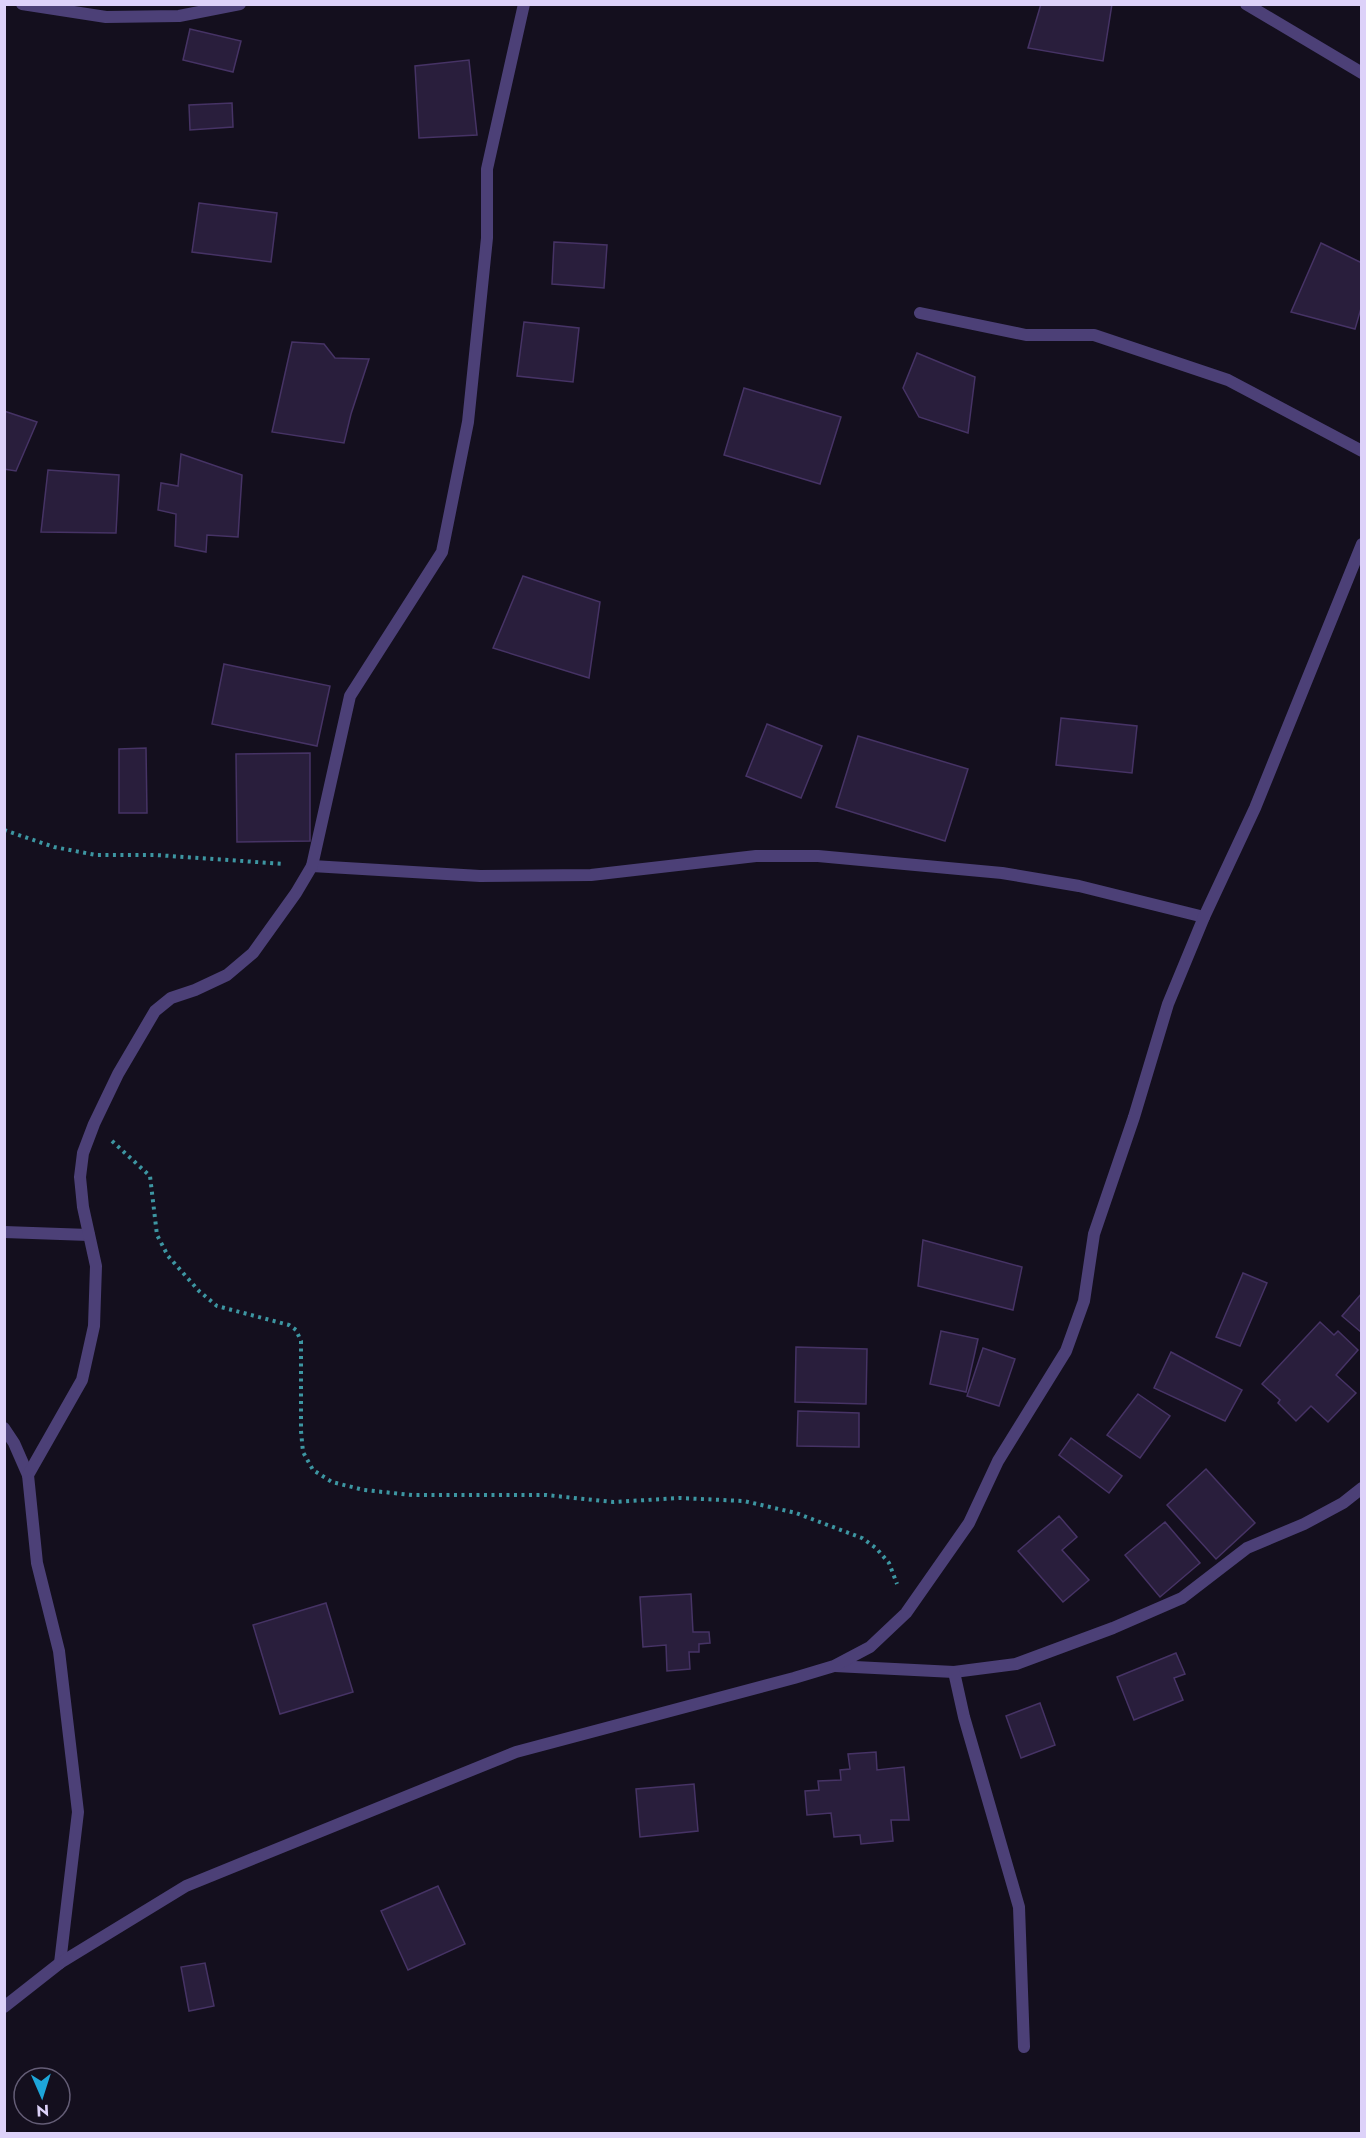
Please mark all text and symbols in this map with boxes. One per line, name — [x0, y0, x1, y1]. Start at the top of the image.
north arrow — [12, 2066, 72, 2126]
text: N — [36, 2099, 50, 2122]

